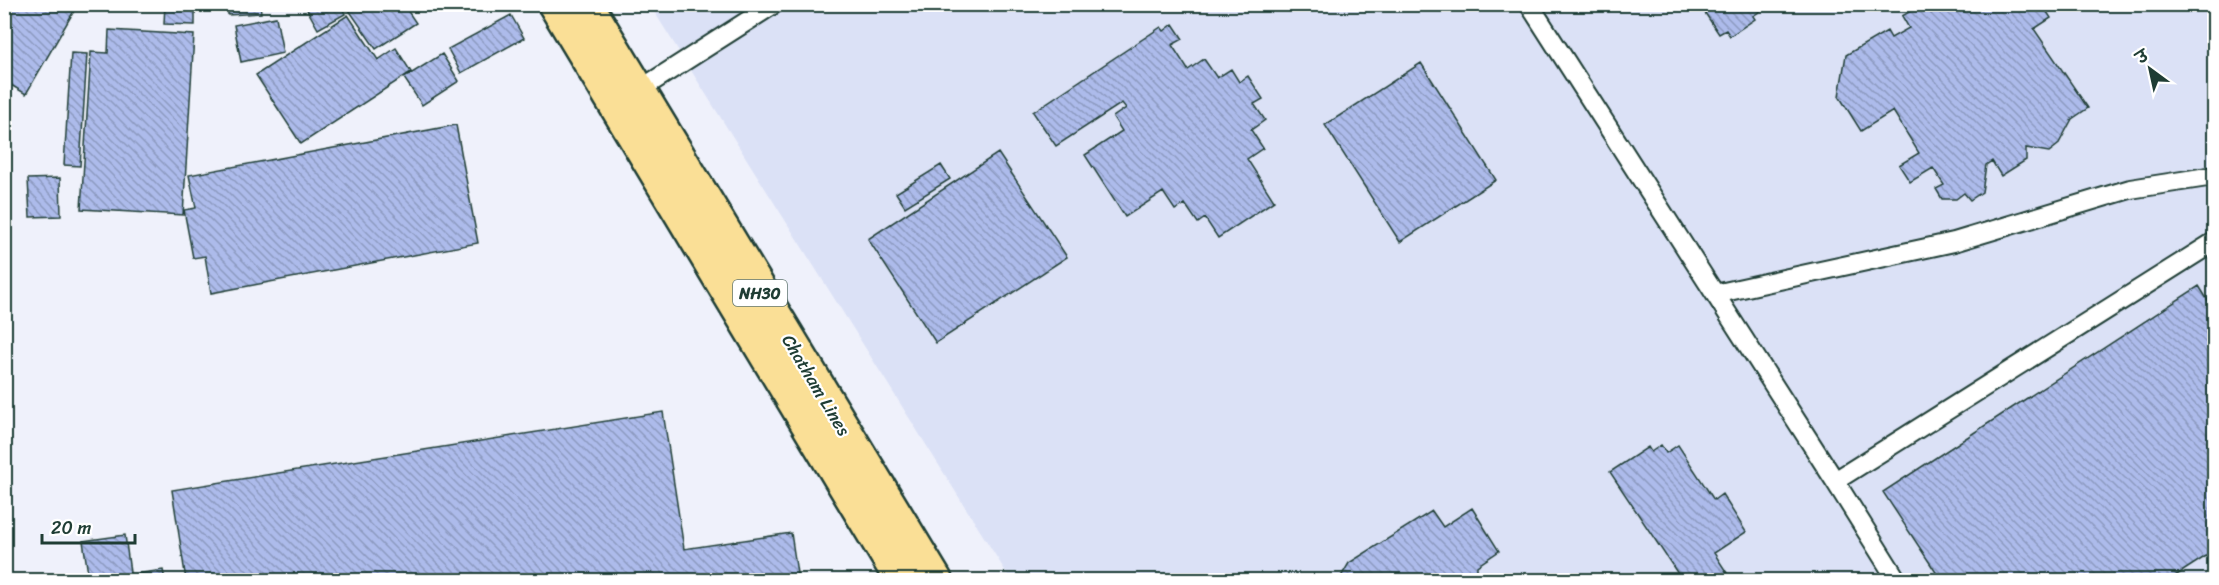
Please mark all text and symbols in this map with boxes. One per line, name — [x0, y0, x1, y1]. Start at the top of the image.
north arrow — [2120, 39, 2180, 99]
text: उ — [2128, 41, 2156, 73]
road number: NH30 — [733, 280, 787, 306]
street label: Chatham Lines — [773, 328, 859, 443]
scale bar — [42, 507, 135, 545]
text: 20 m — [51, 512, 91, 544]

